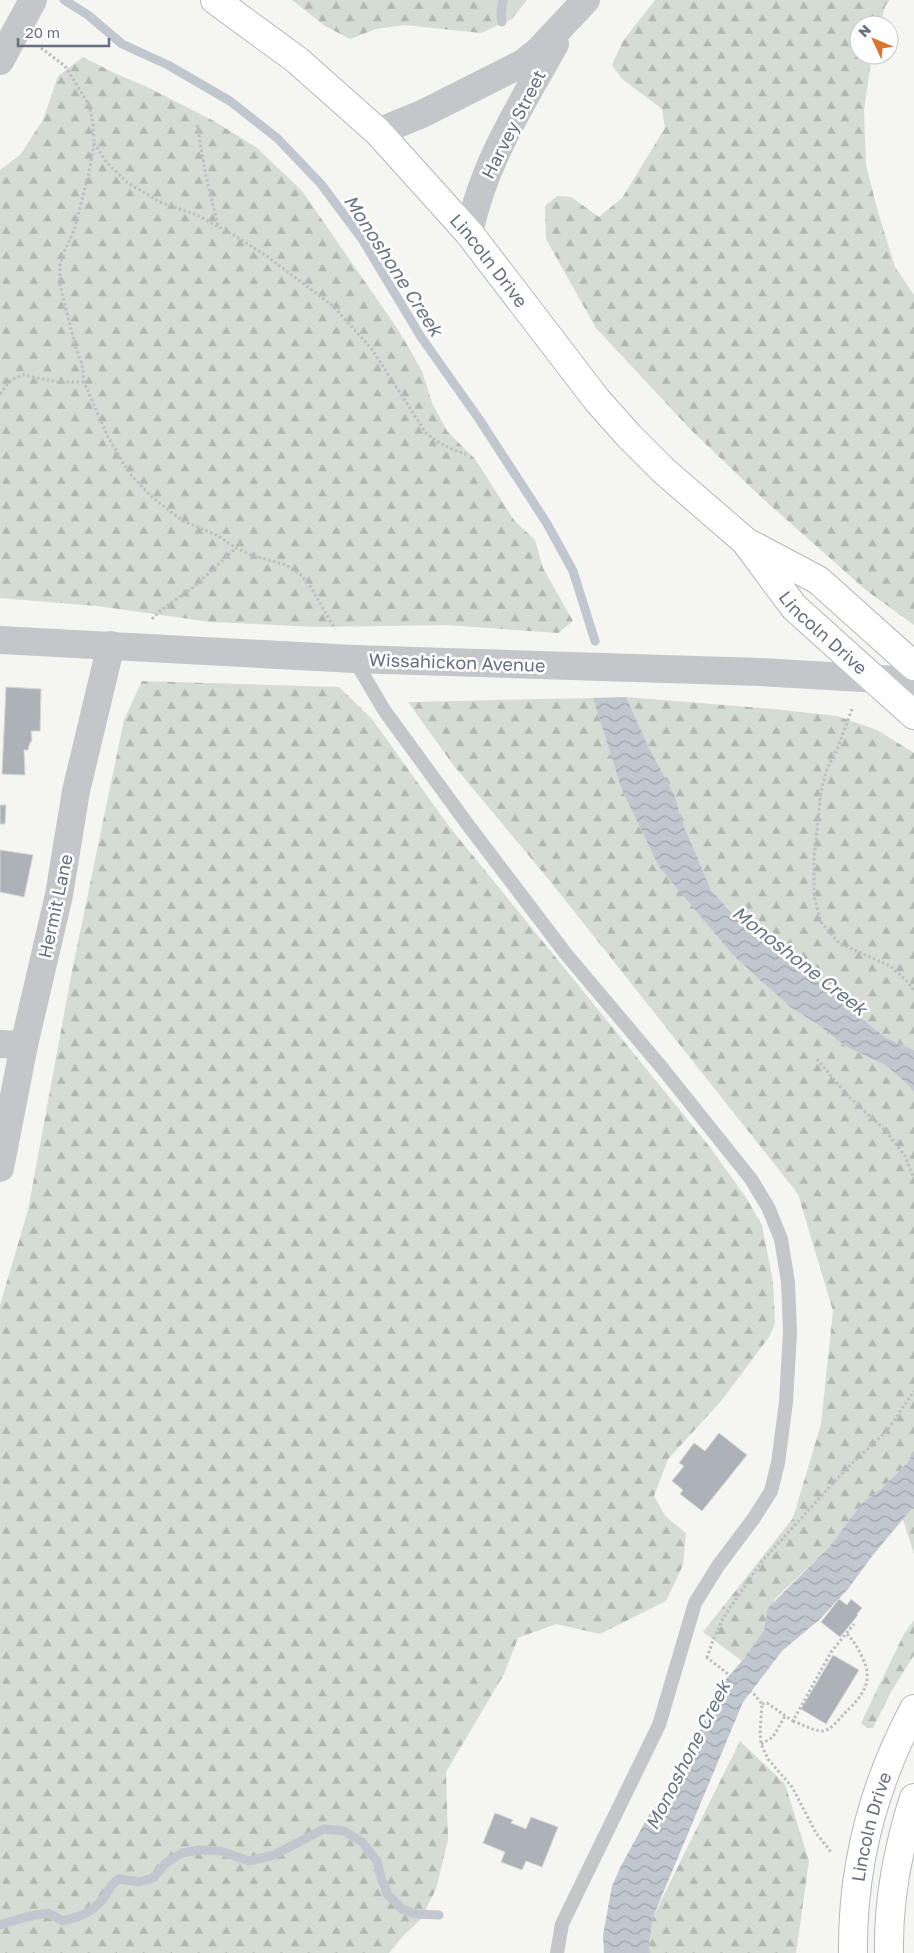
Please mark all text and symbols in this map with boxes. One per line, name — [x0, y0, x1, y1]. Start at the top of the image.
scale bar — [18, 15, 109, 47]
north arrow — [849, 15, 899, 65]
text: N — [854, 21, 874, 40]
text: 20 m — [25, 23, 60, 41]
street label: Harvey Street — [476, 66, 550, 182]
water label: Monoshone Creek — [340, 190, 450, 342]
street label: Lincoln Drive — [446, 209, 533, 311]
street label: Lincoln Drive — [775, 586, 872, 679]
street label: Wissahickon Avenue — [368, 648, 546, 676]
street label: Hermit Lane — [33, 852, 77, 960]
water label: Monoshone Creek — [728, 900, 874, 1021]
water label: Monoshone Creek — [639, 1675, 736, 1833]
street label: Lincoln Drive — [847, 1769, 896, 1883]

